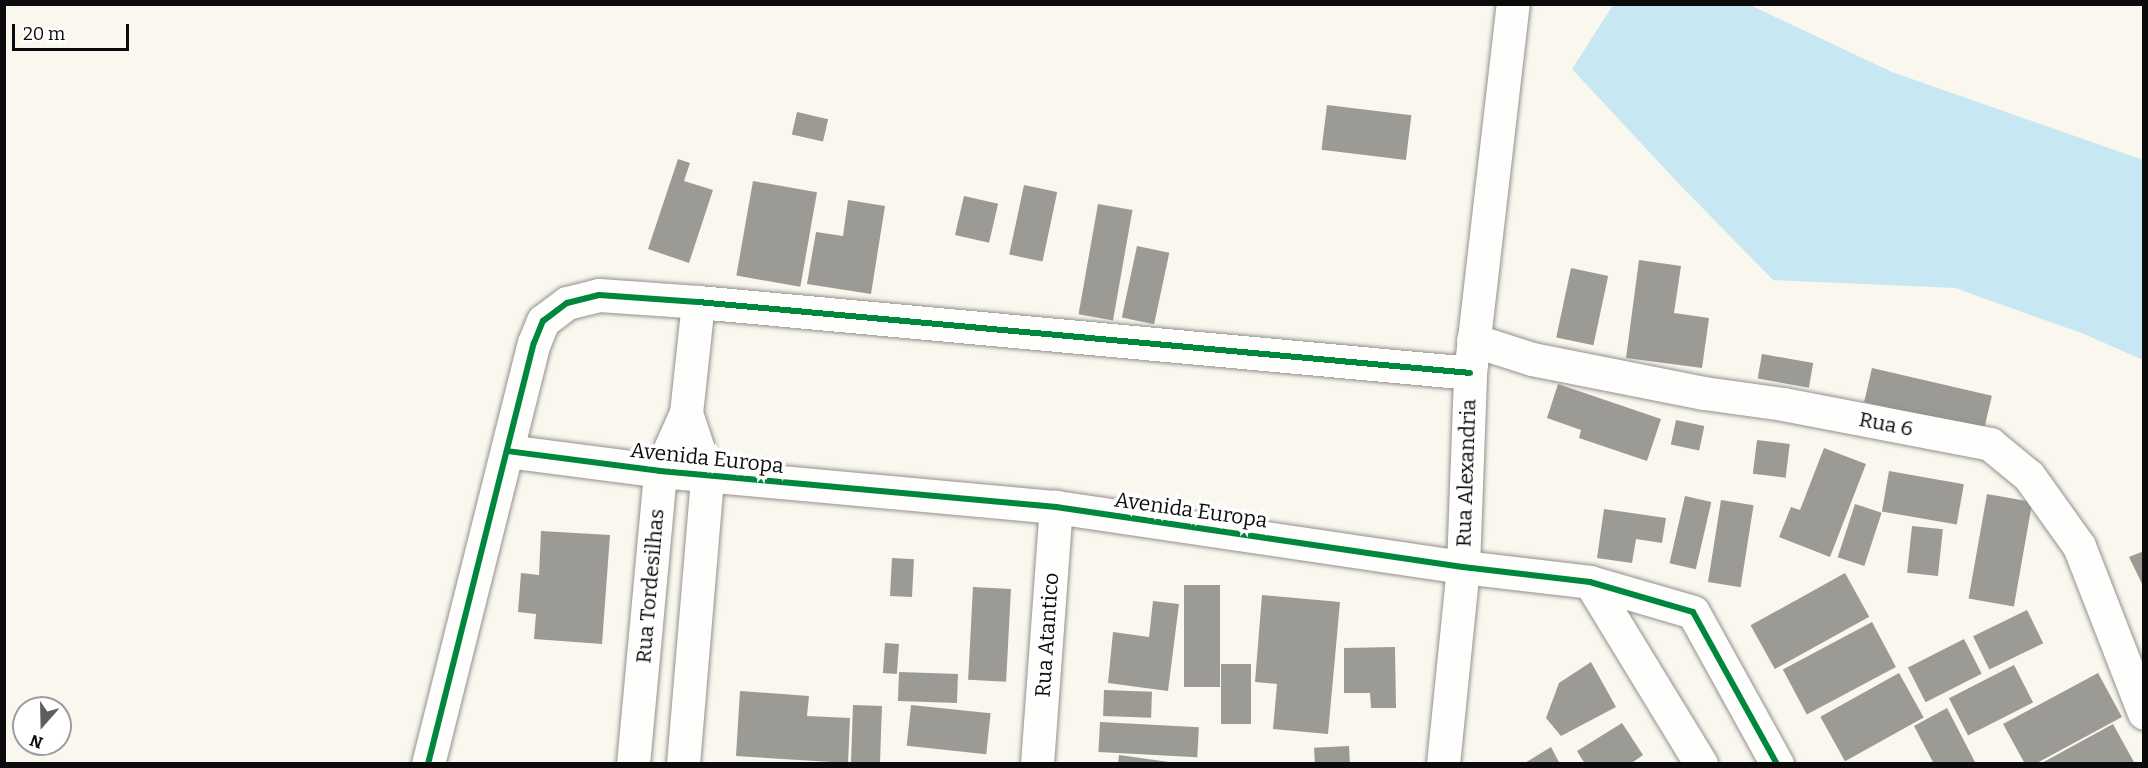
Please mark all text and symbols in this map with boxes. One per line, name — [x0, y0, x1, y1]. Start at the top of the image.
scale bar — [15, 12, 132, 50]
text: 20 m — [23, 23, 65, 45]
street label: Rua Alexandria — [1451, 398, 1481, 548]
street label: Rua 6 — [1857, 406, 1915, 442]
street label: Avenida Europa — [629, 437, 785, 479]
street label: Avenida Europa — [1113, 487, 1269, 533]
street label: Rua Tordesilhas — [631, 508, 669, 664]
street label: Rua Atantico — [1030, 572, 1064, 698]
north arrow — [12, 696, 72, 756]
text: N — [27, 730, 45, 753]

